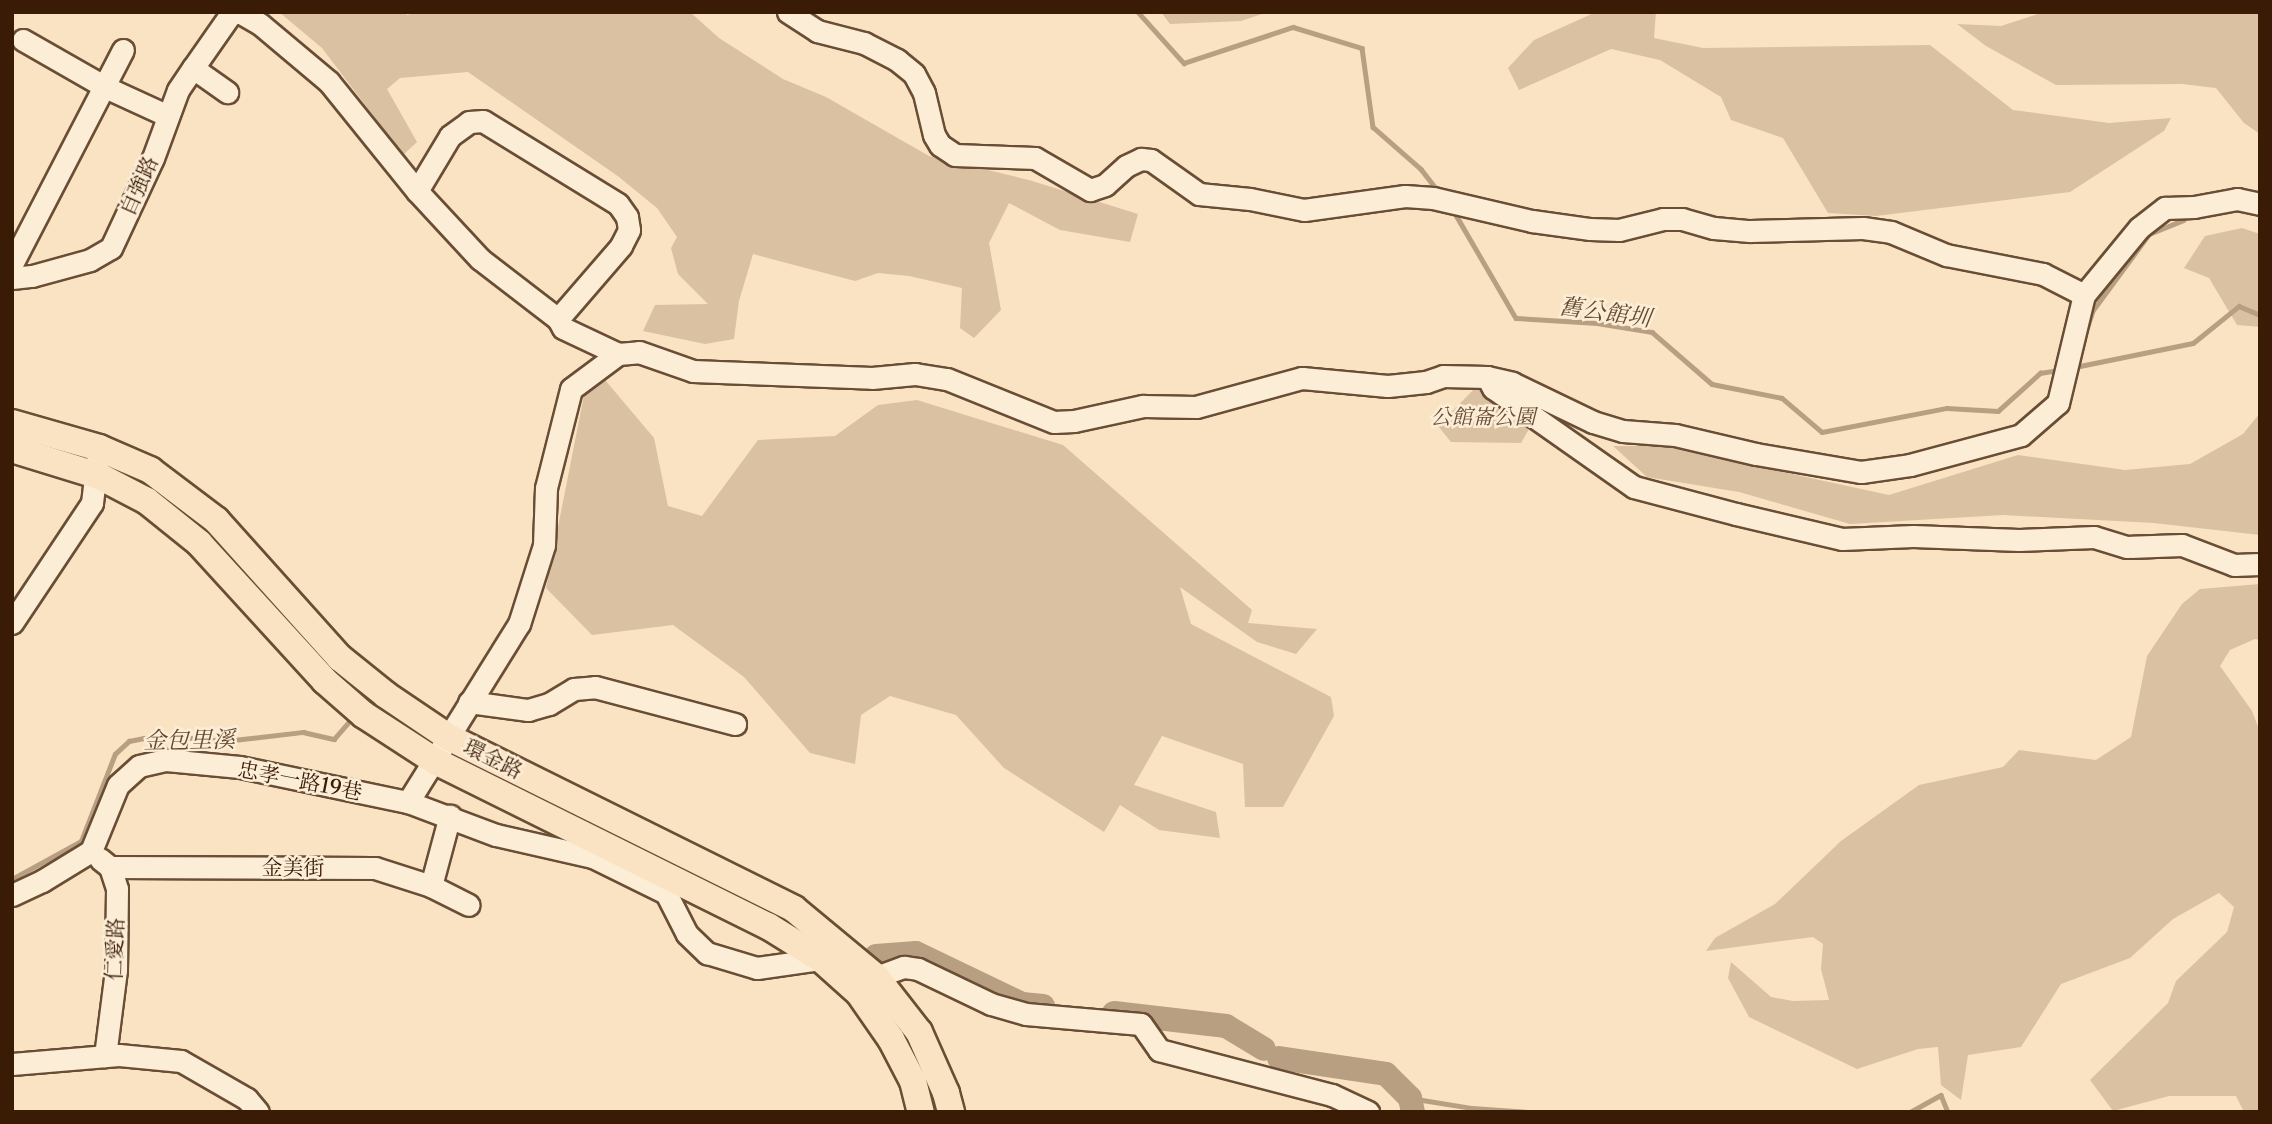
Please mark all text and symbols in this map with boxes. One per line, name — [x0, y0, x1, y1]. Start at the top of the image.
street label: 自強路 — [115, 152, 163, 220]
water label: 舊公館圳 — [1558, 292, 1652, 332]
park label: 公館崙公園 — [1431, 404, 1535, 430]
water label: 金包里溪 — [143, 725, 235, 755]
street label: 環金路 — [459, 734, 527, 784]
street label: 忠孝一路19巷 — [236, 757, 364, 805]
street label: 金美街 — [262, 855, 324, 881]
street label: 仁愛路 — [101, 917, 129, 981]

